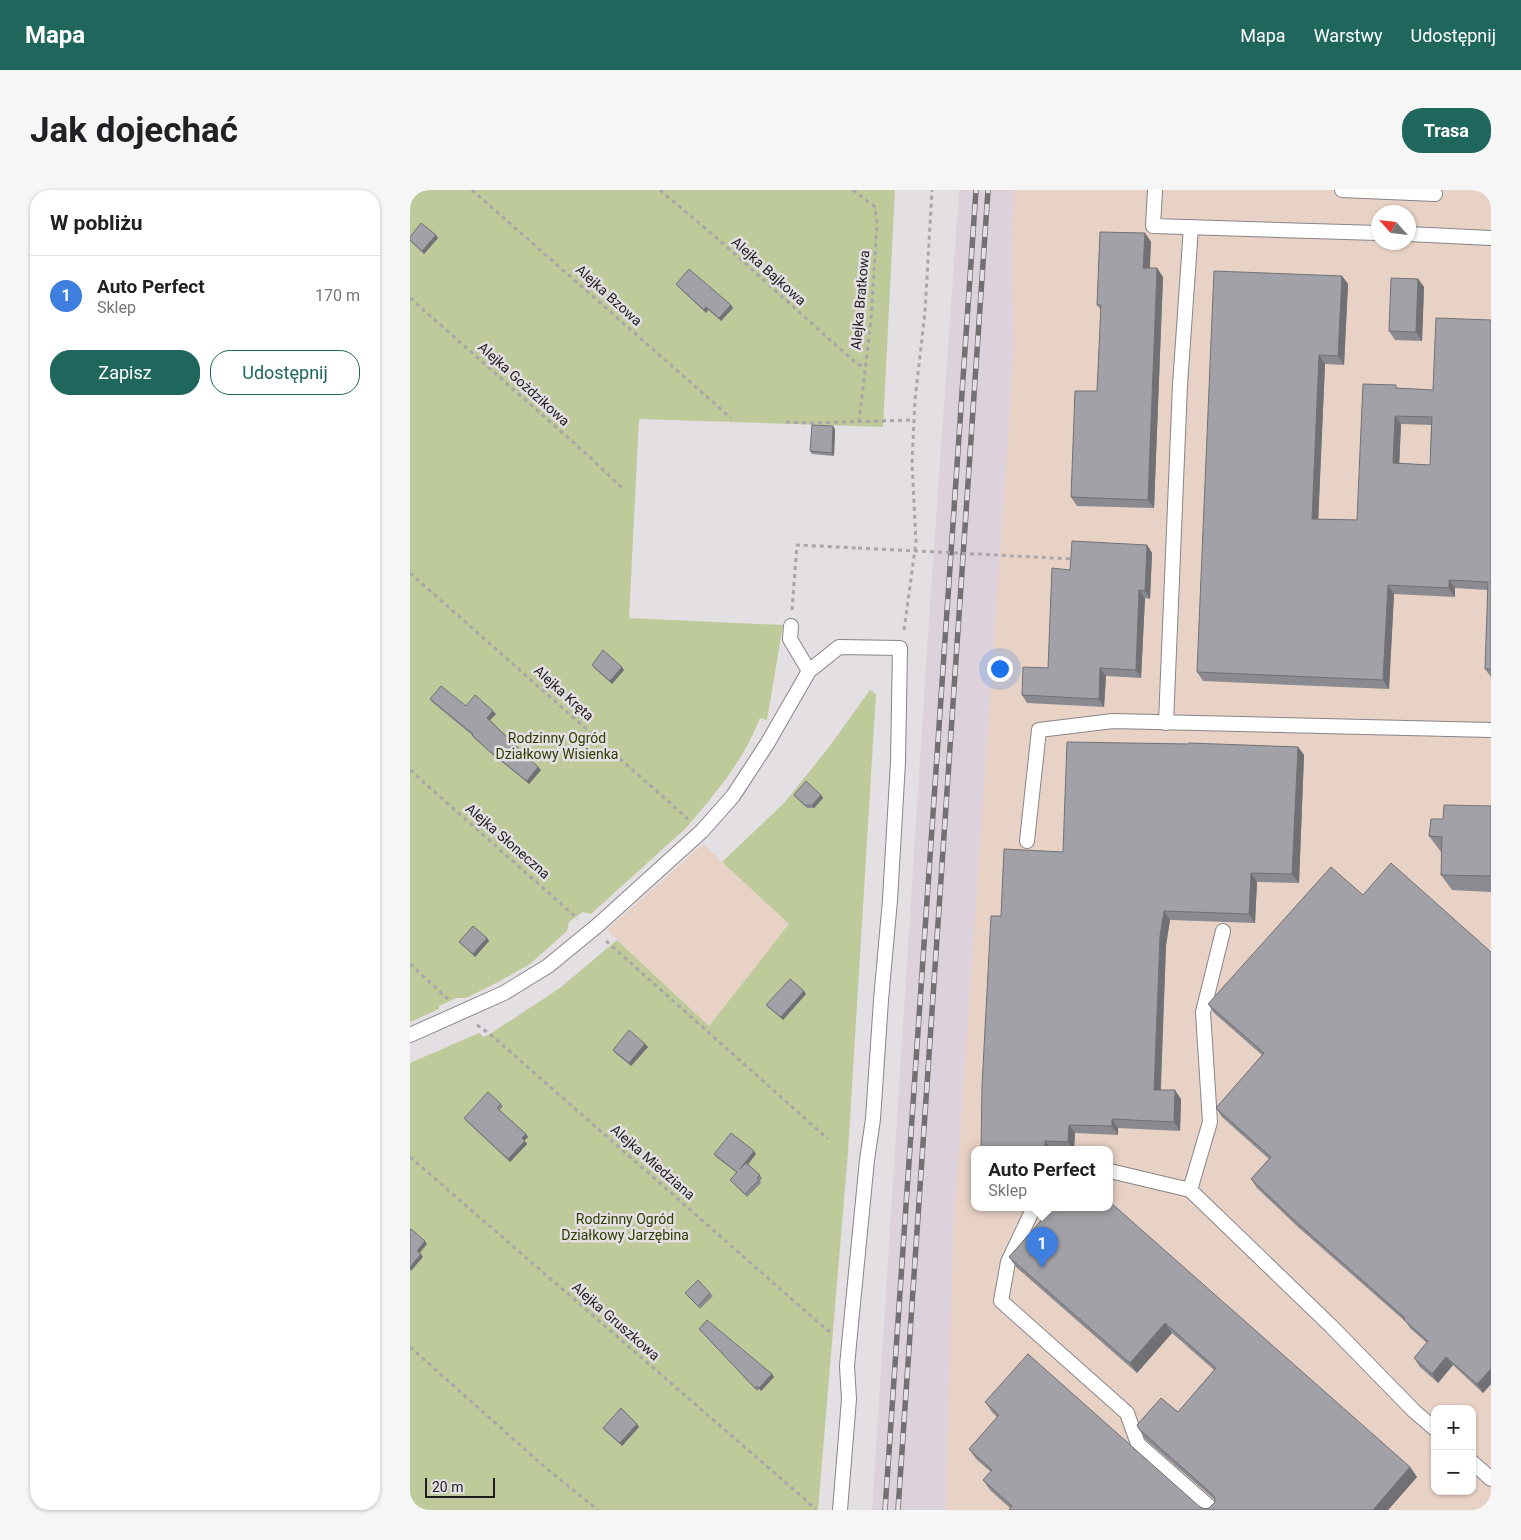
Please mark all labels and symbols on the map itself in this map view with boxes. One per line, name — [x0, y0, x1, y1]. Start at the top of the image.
north arrow — [1371, 205, 1416, 250]
street label: Alejka Bajkowa — [729, 233, 809, 309]
street label: Alejka Bratkowa — [848, 249, 872, 351]
street label: Alejka Bzowa — [573, 261, 645, 329]
street label: Alejka Gożdzikowa — [475, 339, 573, 429]
your location — [987, 656, 1013, 682]
street label: Alejka Kręta — [531, 662, 597, 724]
park label: Rodzinny Ogród Działkowy Wisienka — [496, 730, 618, 762]
street label: Alejka Słoneczna — [463, 800, 553, 882]
street label: Alejka Miedziana — [608, 1121, 698, 1203]
park label: Rodzinny Ogród Działkowy Jarzębina — [561, 1211, 689, 1243]
pin: 1 — [1026, 1227, 1058, 1268]
street label: Alejka Gruszkowa — [569, 1279, 663, 1363]
scale bar — [425, 1475, 495, 1498]

